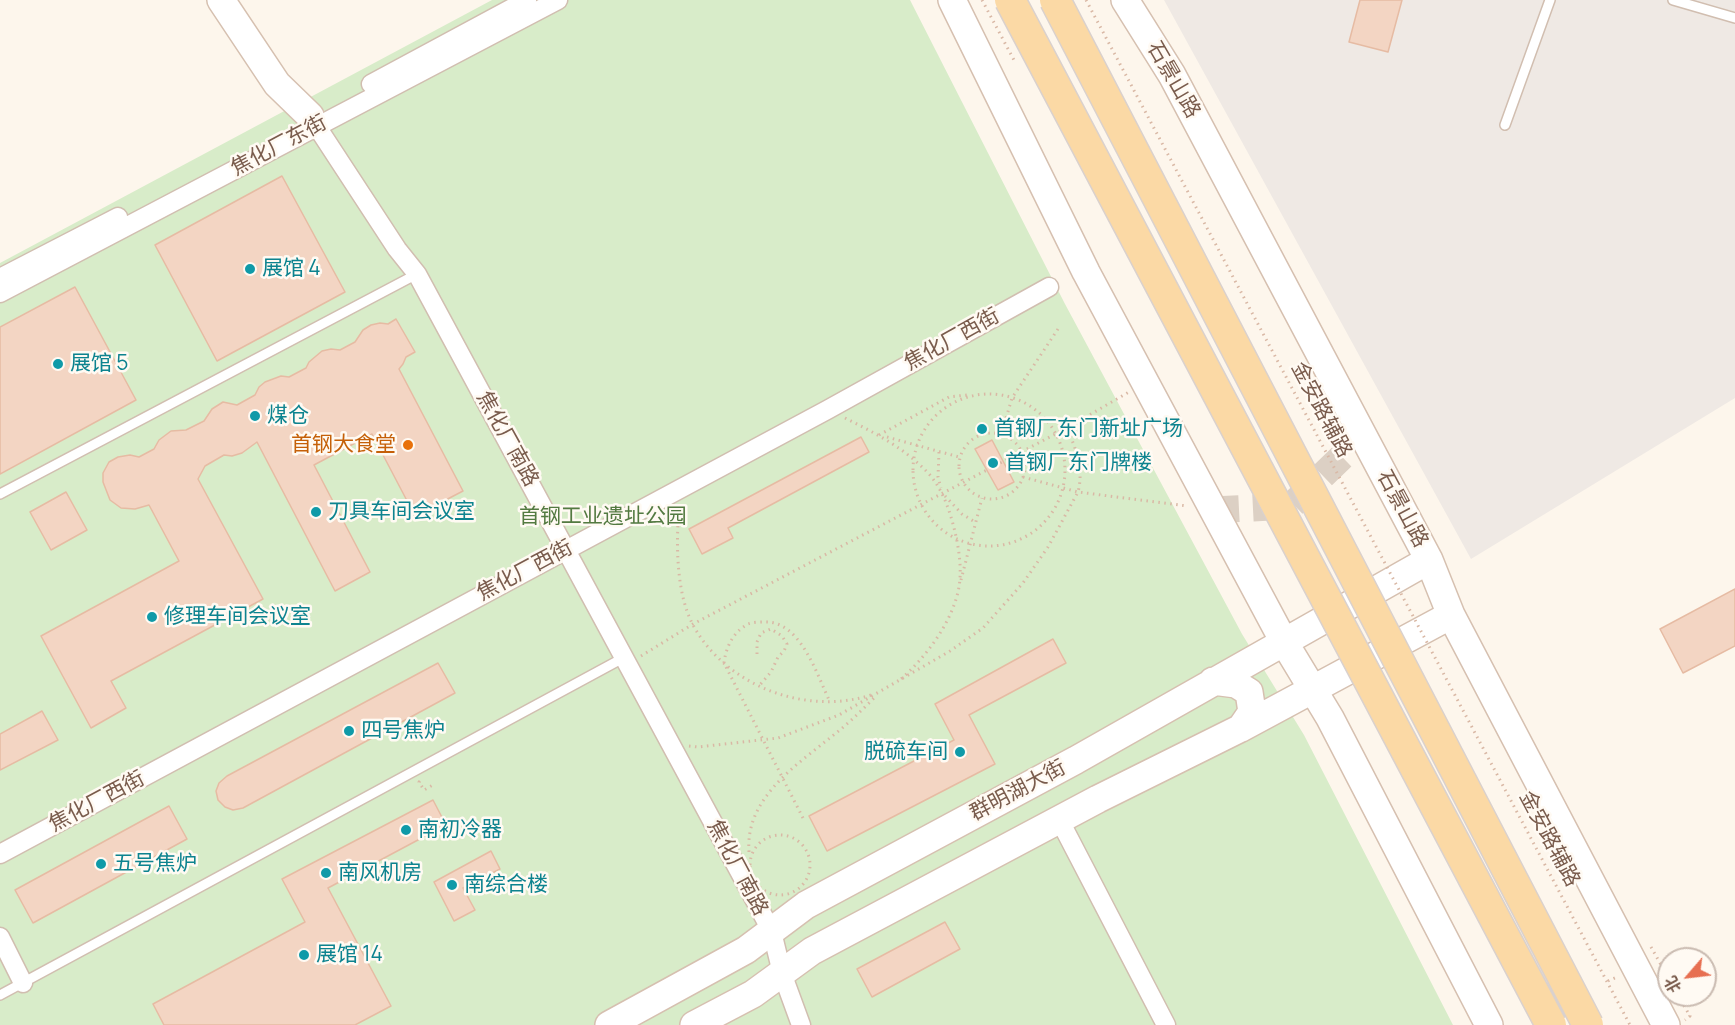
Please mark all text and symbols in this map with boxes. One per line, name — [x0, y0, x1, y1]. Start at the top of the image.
street label: 石景山路 — [1141, 37, 1205, 123]
street label: 焦化厂东街 — [227, 110, 331, 182]
place label: 展馆 4 — [262, 256, 321, 282]
marker: 展馆 4 — [243, 262, 257, 276]
street label: 焦化厂西街 — [900, 304, 1004, 376]
place label: 展馆 5 — [70, 351, 128, 377]
marker: 展馆 5 — [51, 357, 65, 371]
street label: 金安路辅路 — [1285, 358, 1357, 462]
street label: 焦化厂南路 — [471, 387, 543, 491]
place label: 煤仓 — [267, 403, 309, 429]
marker: 煤仓 — [248, 409, 262, 423]
place label: 首钢厂东门新址广场 — [994, 416, 1183, 442]
marker: 首钢厂东门新址广场 — [975, 422, 989, 436]
place label: 首钢大食堂 — [291, 432, 396, 458]
marker: 首钢大食堂 — [401, 438, 415, 452]
place label: 首钢厂东门牌楼 — [1005, 450, 1152, 476]
marker: 首钢厂东门牌楼 — [986, 456, 1000, 470]
street label: 石景山路 — [1371, 466, 1433, 552]
place label: 刀具车间会议室 — [328, 499, 475, 525]
park label: 首钢工业遗址公园 — [519, 504, 687, 530]
marker: 刀具车间会议室 — [309, 505, 323, 519]
street label: 焦化厂西街 — [473, 535, 577, 607]
place label: 修理车间会议室 — [164, 604, 311, 630]
marker: 修理车间会议室 — [145, 610, 159, 624]
place label: 四号焦炉 — [361, 718, 445, 744]
marker: 四号焦炉 — [342, 724, 356, 738]
place label: 脱硫车间 — [864, 739, 948, 765]
marker: 脱硫车间 — [953, 745, 967, 759]
street label: 群明湖大街 — [966, 755, 1070, 827]
street label: 焦化厂西街 — [45, 766, 149, 838]
street label: 金安路辅路 — [1513, 787, 1585, 891]
street label: 焦化厂南路 — [701, 816, 773, 920]
place label: 南初冷器 — [418, 817, 502, 843]
marker: 南初冷器 — [399, 823, 413, 837]
place label: 五号焦炉 — [113, 851, 197, 877]
marker: 五号焦炉 — [94, 857, 108, 871]
place label: 南风机房 — [338, 860, 422, 886]
marker: 南风机房 — [319, 866, 333, 880]
place label: 南综合楼 — [464, 872, 548, 898]
marker: 南综合楼 — [445, 878, 459, 892]
place label: 展馆 14 — [316, 942, 383, 968]
north arrow — [1657, 947, 1717, 1007]
marker: 展馆 14 — [297, 948, 311, 962]
text: 北 — [1659, 972, 1686, 997]

